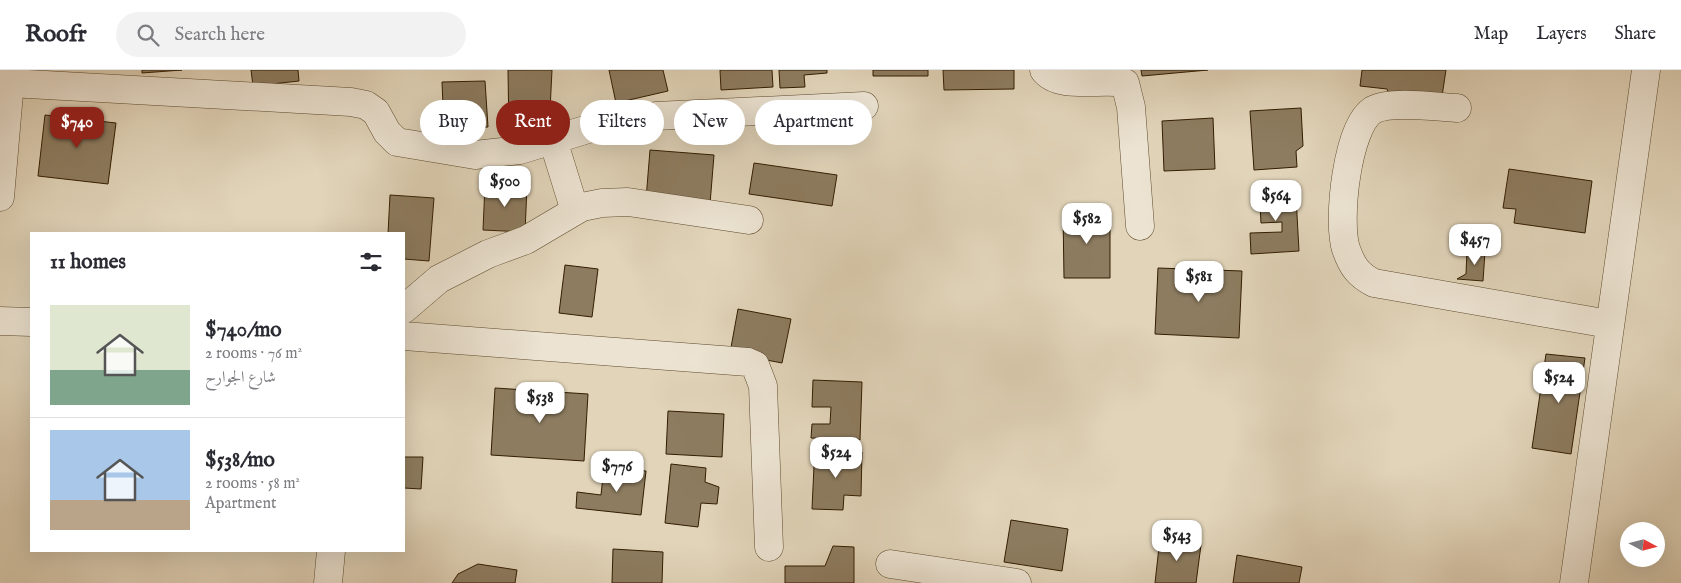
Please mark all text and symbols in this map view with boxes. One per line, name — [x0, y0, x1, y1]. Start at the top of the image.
search box — [116, 12, 466, 57]
text: Roofr — [25, 19, 86, 50]
icon: search — [134, 21, 162, 49]
text: Search here — [174, 23, 265, 47]
text: Map — [1474, 23, 1508, 46]
text: Layers — [1536, 23, 1587, 46]
text: Share — [1615, 23, 1656, 46]
chip: Buy — [420, 100, 486, 145]
chip: Rent — [496, 100, 570, 145]
chip: Filters — [580, 100, 664, 145]
chip: New — [674, 100, 745, 145]
chip: Apartment — [755, 100, 872, 145]
pin: $740 — [47, 106, 107, 149]
text: $740 — [61, 113, 93, 133]
pin: $500 — [475, 166, 535, 208]
text: $500 — [490, 172, 520, 192]
pin: $564 — [1246, 180, 1306, 222]
text: $564 — [1261, 186, 1291, 206]
pin: $582 — [1057, 202, 1117, 245]
text: $582 — [1073, 209, 1101, 229]
pin: $457 — [1445, 224, 1505, 266]
text: $457 — [1460, 230, 1490, 250]
icon: filters — [357, 248, 385, 276]
text: 11 homes — [50, 249, 126, 276]
pin: $581 — [1169, 260, 1229, 303]
text: $581 — [1186, 267, 1212, 287]
text: $740/mo — [205, 317, 282, 344]
icon: home — [90, 325, 150, 385]
text: 2 rooms · 76 m² — [205, 344, 302, 364]
pin: $524 — [1529, 362, 1589, 404]
text: شارع الجوارح — [205, 368, 276, 388]
text: $524 — [1544, 368, 1574, 388]
pin: $538 — [510, 382, 570, 424]
text: $538 — [527, 388, 553, 408]
pin: $524 — [806, 436, 866, 479]
text: $524 — [821, 443, 851, 463]
text: $538/mo — [205, 447, 275, 474]
icon: home — [90, 450, 150, 510]
pin: $776 — [587, 450, 647, 493]
text: $776 — [602, 457, 632, 477]
text: 2 rooms · 58 m² — [205, 474, 300, 494]
text: Apartment — [205, 494, 276, 514]
pin: $543 — [1147, 520, 1207, 562]
north arrow — [1620, 522, 1665, 568]
map controls — [1620, 522, 1665, 567]
text: $543 — [1163, 526, 1191, 546]

